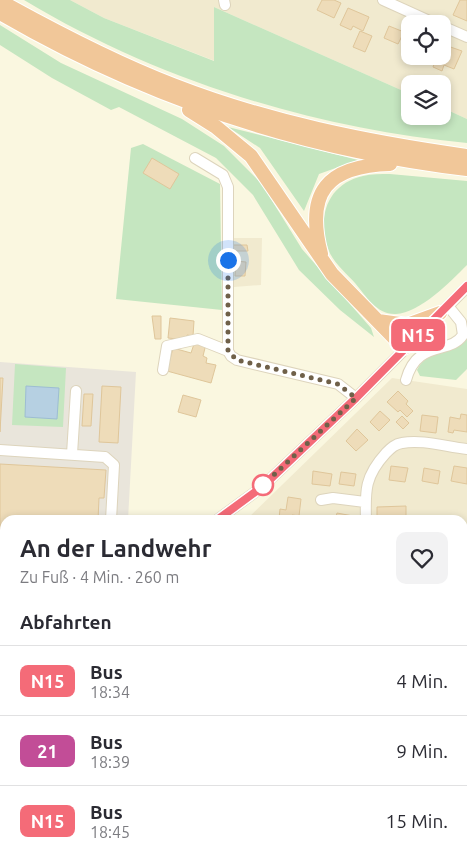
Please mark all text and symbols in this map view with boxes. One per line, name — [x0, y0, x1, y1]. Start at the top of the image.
map controls — [401, 15, 451, 125]
button: locate — [401, 15, 451, 65]
button: layers — [401, 75, 451, 125]
your location — [216, 248, 241, 273]
line badge: N15 — [389, 319, 447, 351]
text: N15 — [401, 325, 435, 345]
unlabelled marker — [252, 474, 274, 496]
button: heart — [396, 532, 448, 584]
text: An der Landwehr — [20, 535, 212, 562]
text: Zu Fuß · 4 Min. · 260 m — [20, 568, 179, 586]
text: Abfahrten — [20, 611, 112, 633]
text: Bus — [90, 661, 123, 683]
text: 4 Min. — [396, 670, 448, 692]
text: N15 — [31, 671, 64, 691]
text: 18:34 — [90, 683, 130, 701]
text: Bus — [90, 731, 123, 753]
text: 9 Min. — [396, 740, 448, 762]
text: 21 — [37, 741, 58, 761]
text: 18:39 — [90, 753, 130, 771]
text: Bus — [90, 801, 123, 823]
text: 15 Min. — [386, 810, 448, 832]
text: N15 — [31, 811, 64, 831]
text: 18:45 — [90, 823, 130, 841]

